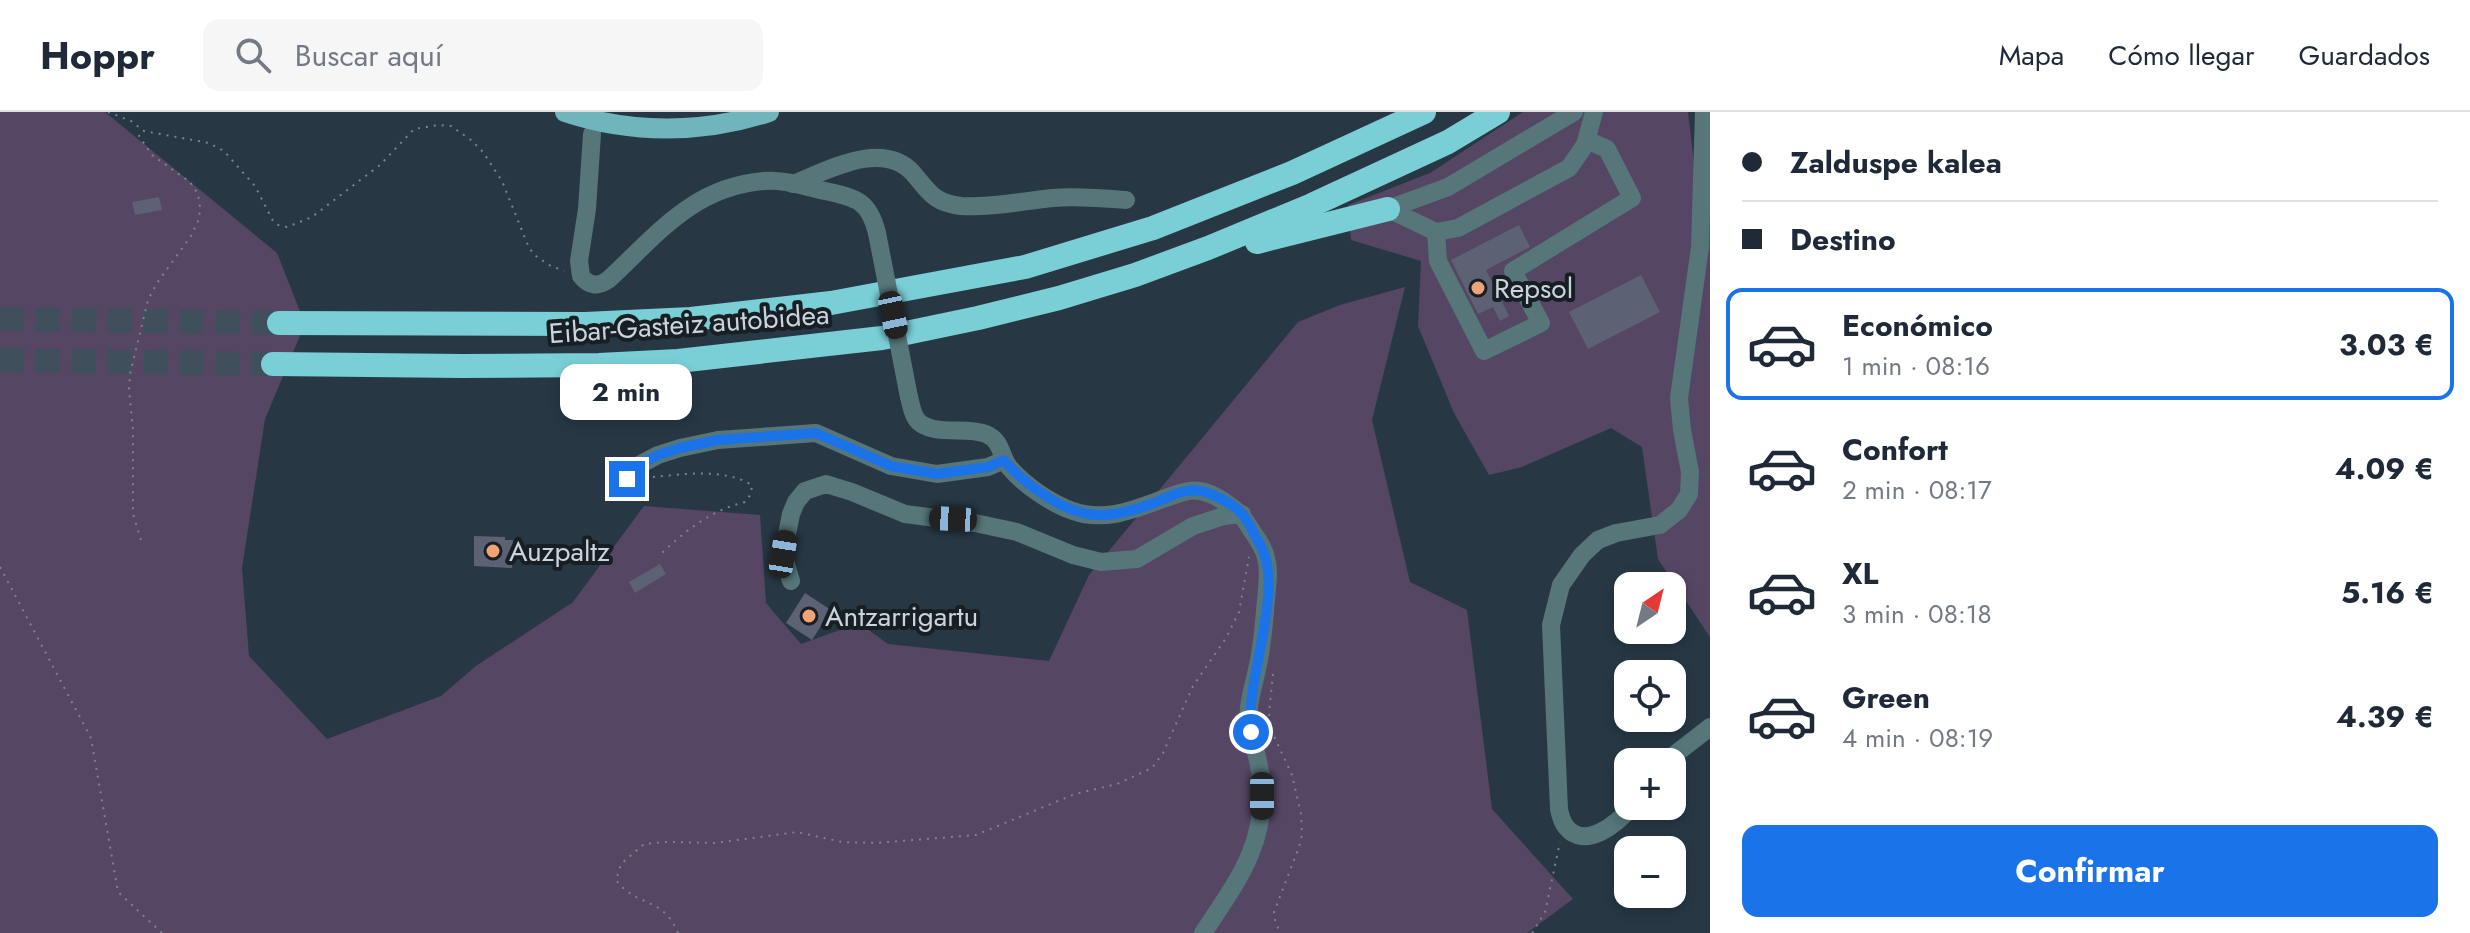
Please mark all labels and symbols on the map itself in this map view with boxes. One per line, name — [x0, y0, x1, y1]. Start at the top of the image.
place label: Repsol — [1494, 268, 1573, 309]
marker: Repsol — [1469, 279, 1487, 297]
car — [876, 289, 910, 341]
street label: Eibar-Gasteiz autobidea — [547, 294, 831, 354]
callout: 2 min — [561, 363, 693, 419]
route end — [609, 461, 645, 497]
car — [928, 506, 978, 532]
car — [767, 528, 799, 580]
place label: Auzpaltz — [509, 531, 610, 572]
marker: Auzpaltz — [484, 542, 502, 560]
north arrow — [1614, 572, 1686, 644]
place label: Antzarrigartu — [825, 596, 978, 637]
marker: Antzarrigartu — [800, 607, 818, 625]
route start — [1233, 714, 1269, 750]
car — [1250, 772, 1274, 820]

